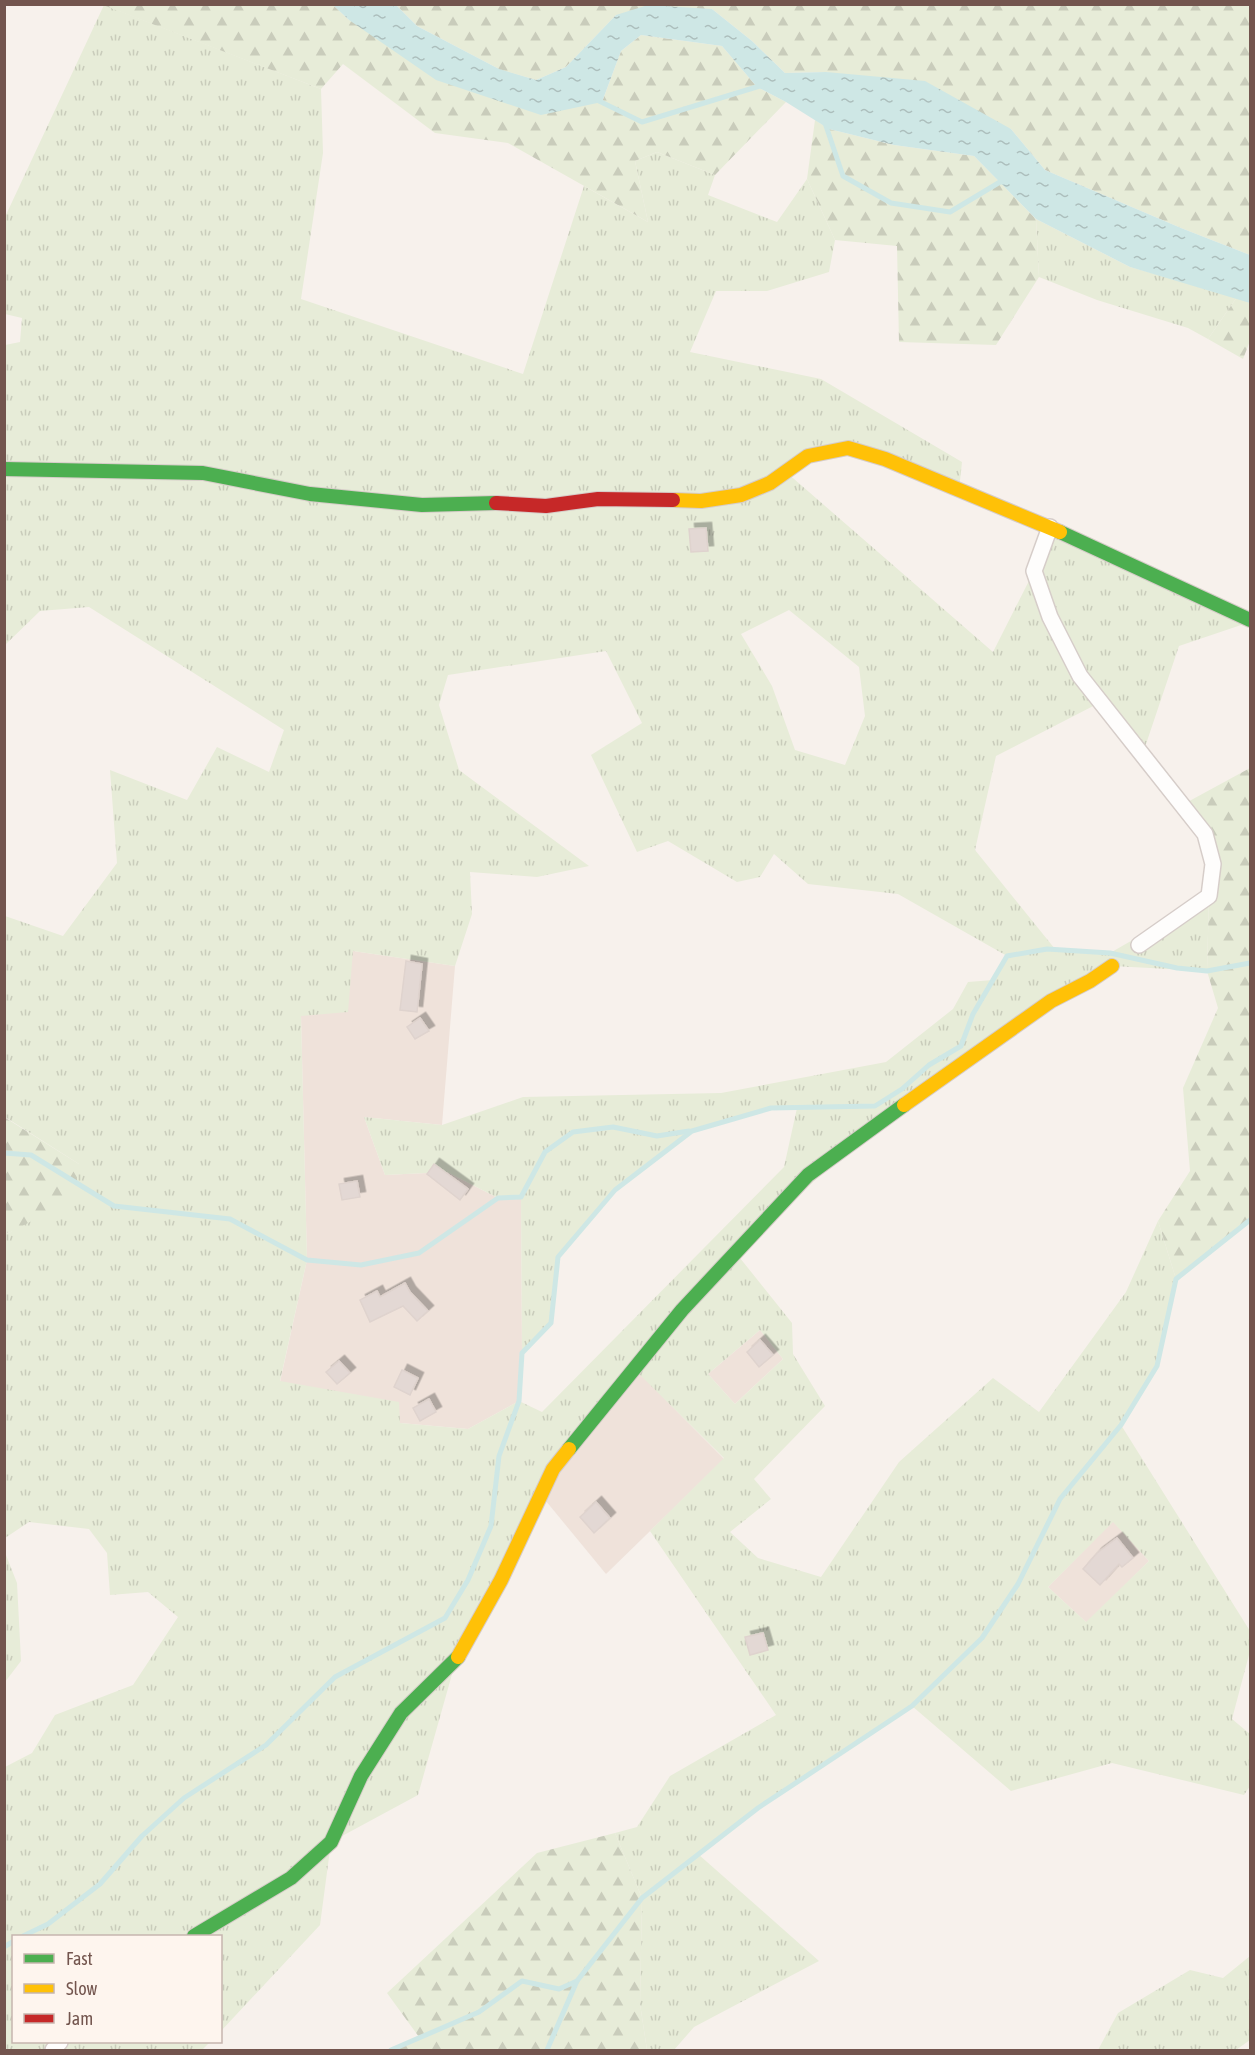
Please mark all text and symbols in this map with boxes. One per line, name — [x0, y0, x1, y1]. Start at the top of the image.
legend — [12, 1935, 222, 2043]
text: Fast — [66, 1948, 93, 1969]
text: Slow — [66, 1978, 97, 1999]
text: Jam — [66, 2008, 93, 2029]

